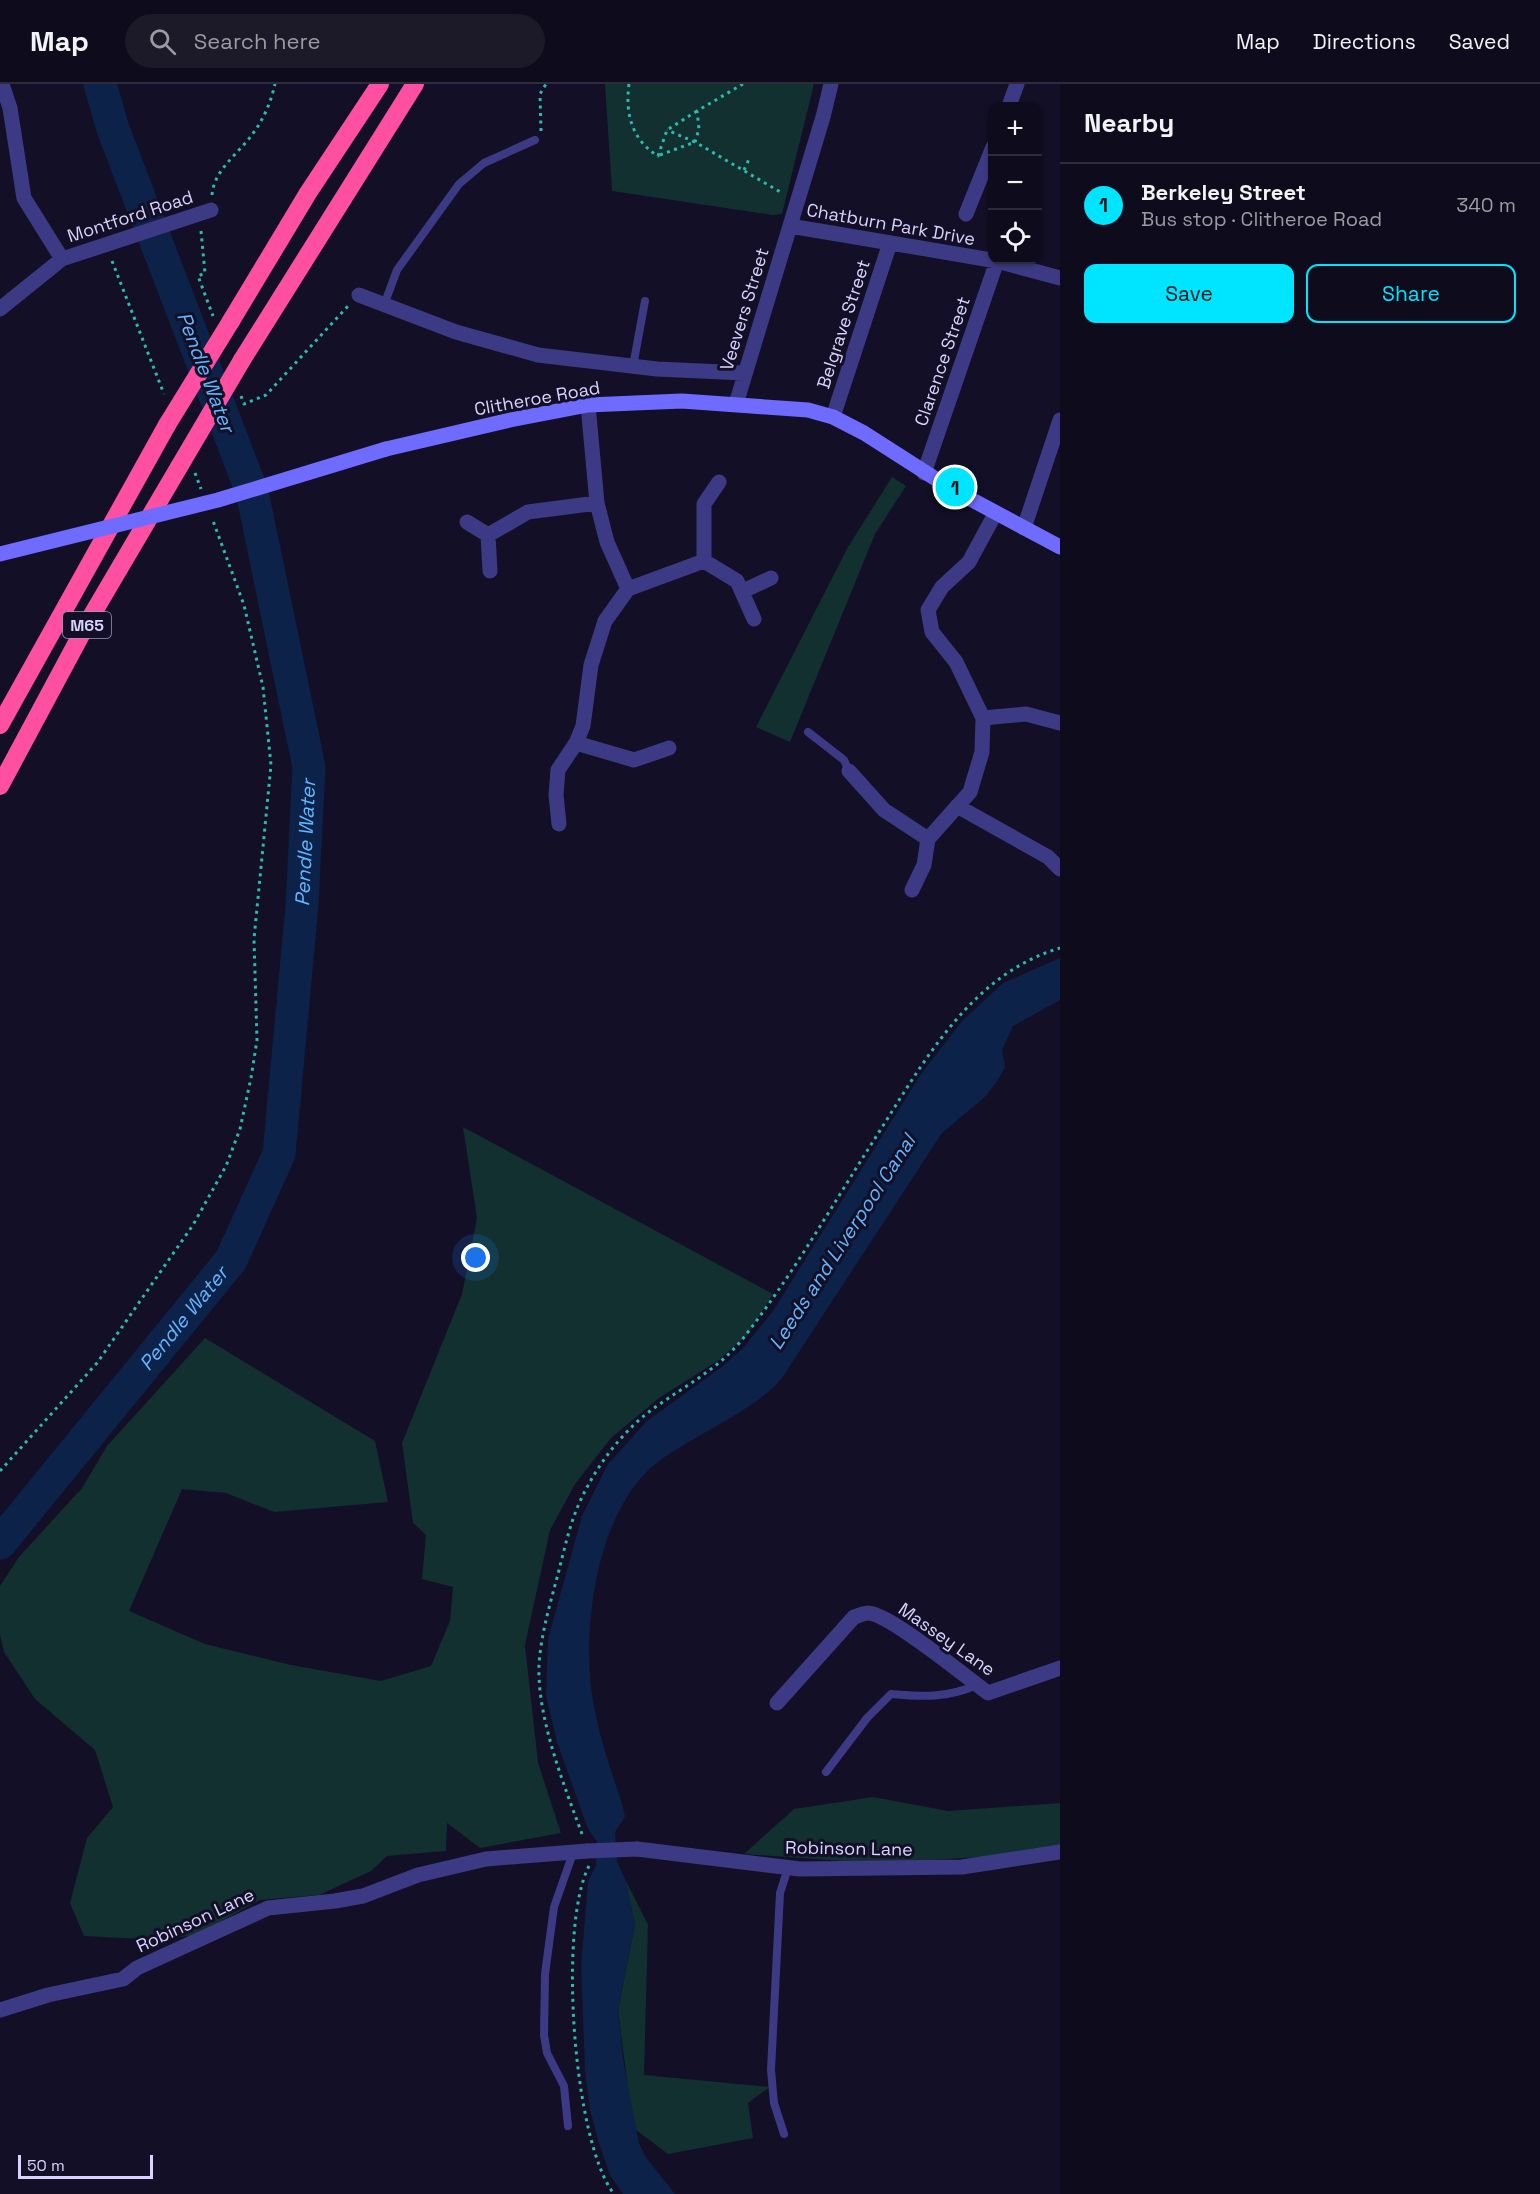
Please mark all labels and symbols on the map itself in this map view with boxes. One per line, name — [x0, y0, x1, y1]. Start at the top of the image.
street label: Montford Road — [64, 185, 196, 247]
street label: Chatburn Park Drive — [805, 198, 977, 250]
street label: Veevers Street — [714, 245, 774, 373]
street label: Belgrave Street — [811, 256, 875, 392]
street label: Clarence Street — [909, 293, 975, 429]
water label: Pendle Water — [171, 308, 242, 438]
street label: Clitheroe Road — [472, 376, 602, 420]
pin: 1 — [936, 464, 974, 510]
road number: M65 — [63, 612, 111, 638]
water label: Pendle Water — [289, 776, 321, 907]
water label: Leeds and Liverpool Canal — [763, 1128, 922, 1354]
your location — [461, 1243, 490, 1272]
water label: Pendle Water — [133, 1259, 235, 1376]
street label: Massey Lane — [894, 1597, 1000, 1681]
street label: Robinson Lane — [785, 1835, 913, 1861]
street label: Robinson Lane — [132, 1883, 258, 1957]
scale bar — [18, 2152, 153, 2180]

